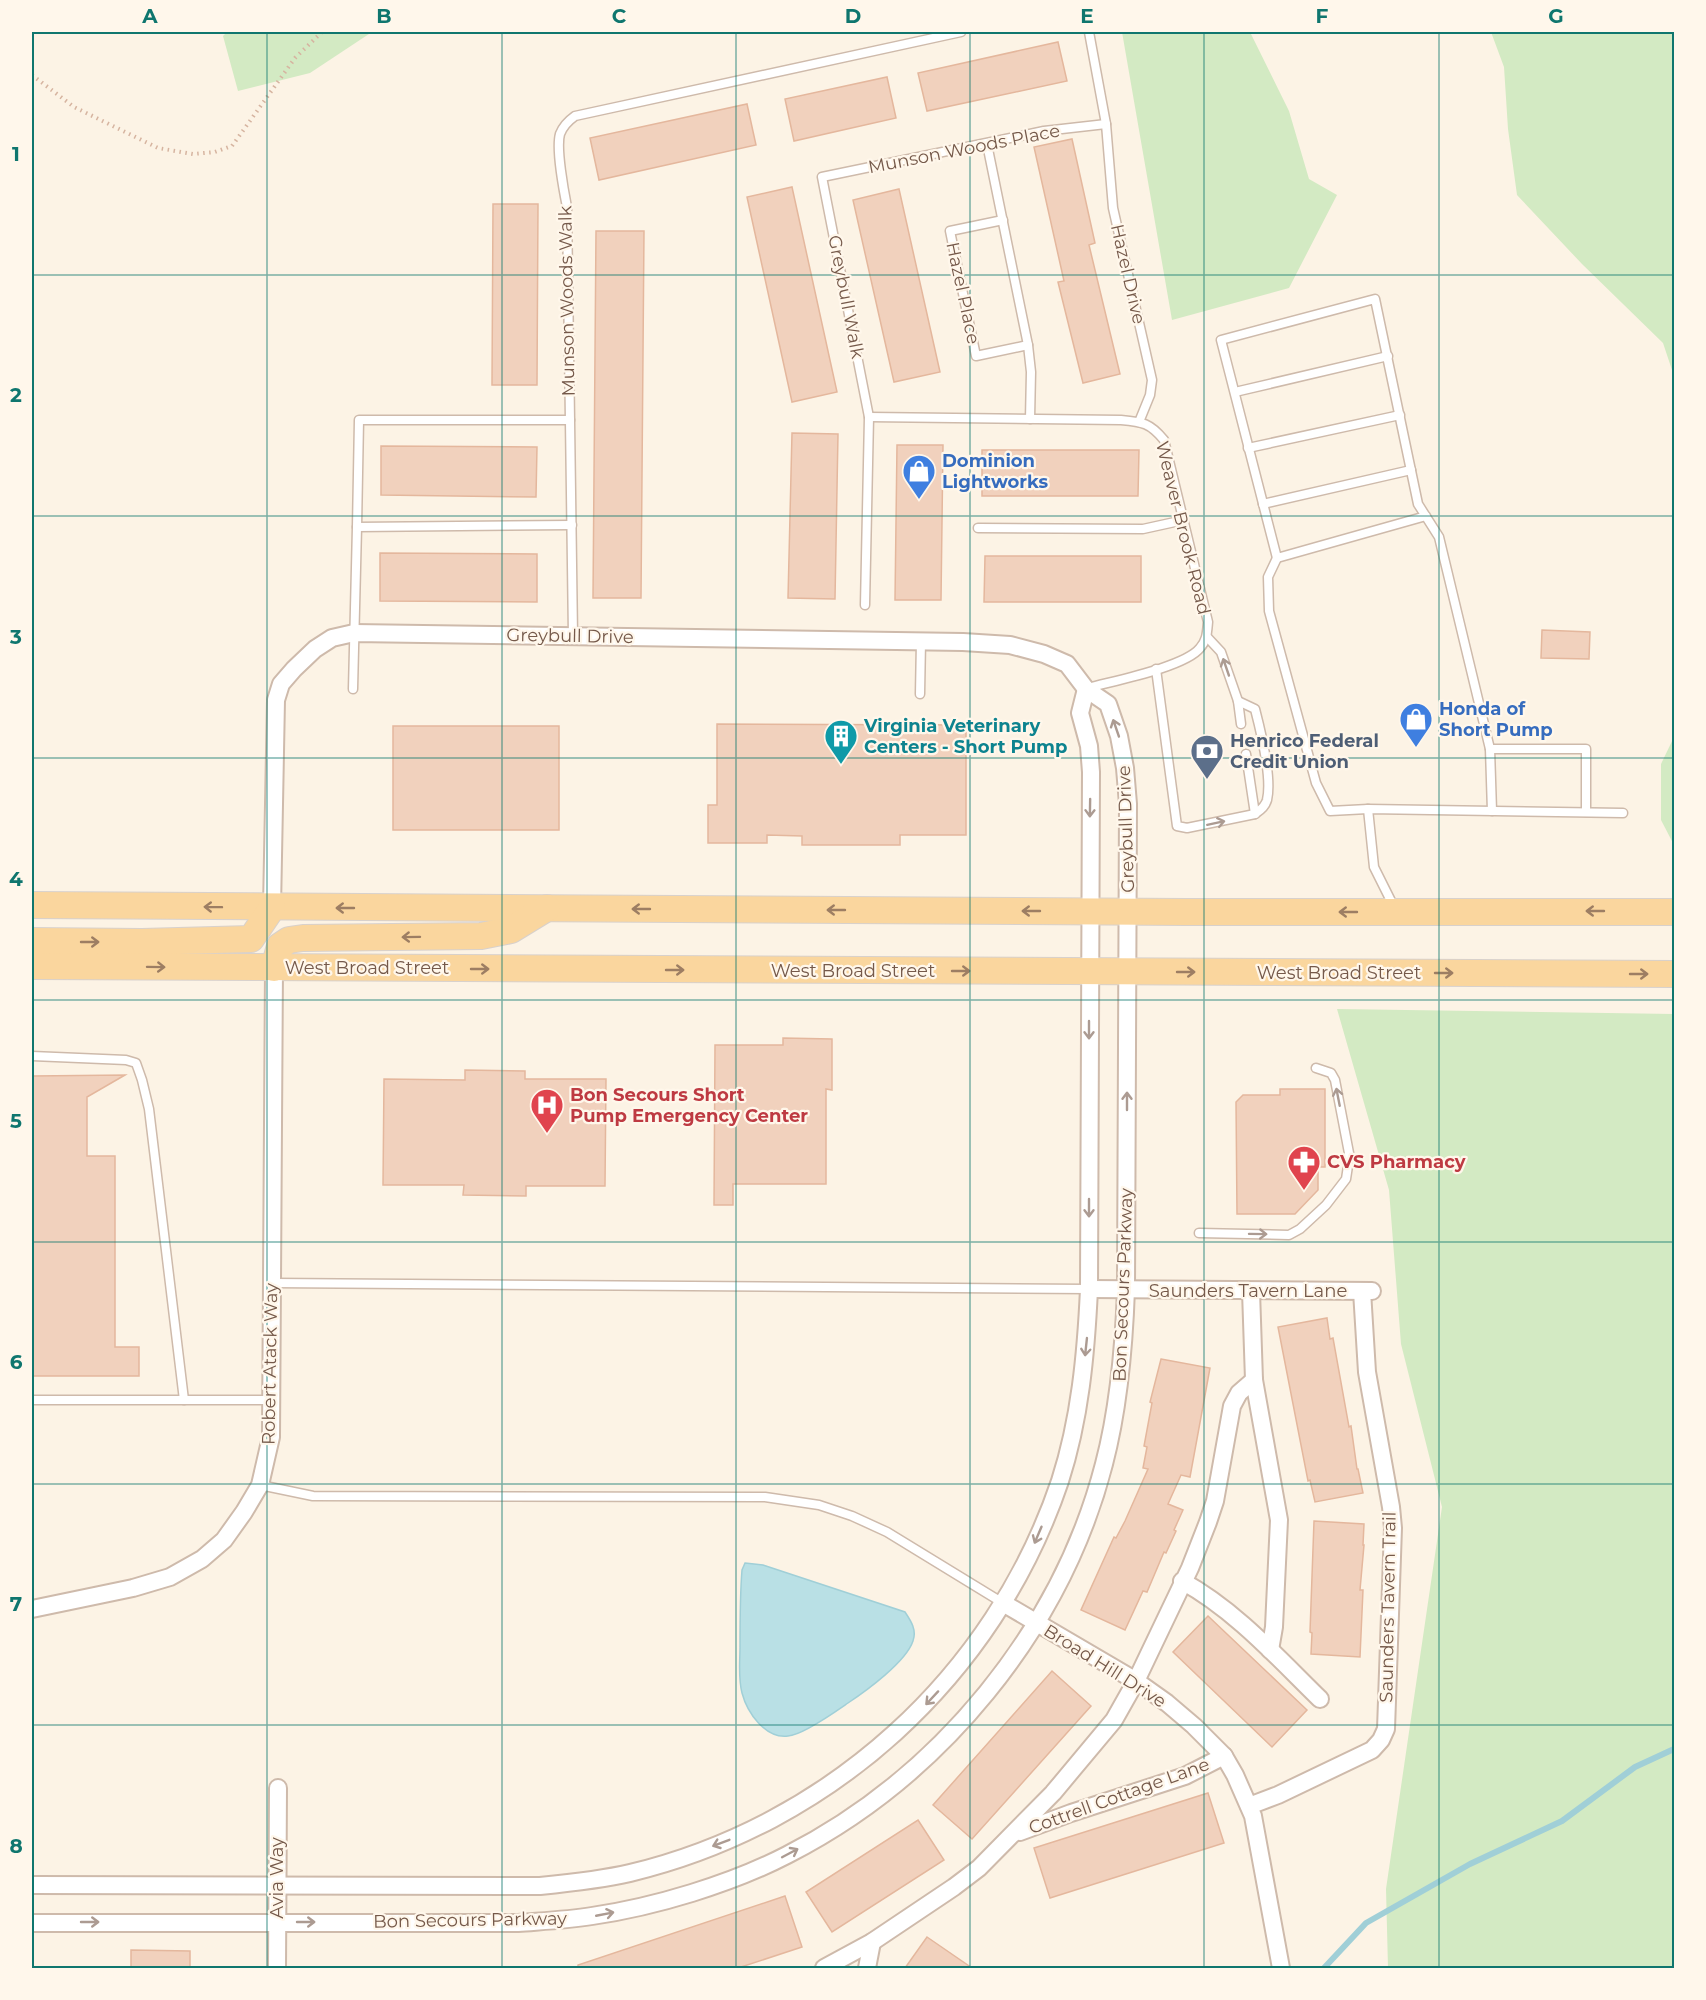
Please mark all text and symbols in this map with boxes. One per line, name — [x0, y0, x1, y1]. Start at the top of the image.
text: A — [141, 4, 158, 28]
text: B — [376, 4, 392, 28]
text: C — [612, 4, 627, 28]
text: D — [845, 4, 861, 28]
text: E — [1080, 4, 1094, 28]
text: F — [1316, 4, 1329, 28]
text: G — [1548, 4, 1564, 28]
street label: Munson Woods Place — [866, 120, 1062, 178]
text: 1 — [12, 142, 20, 166]
street label: Munson Woods Walk — [554, 205, 580, 397]
street label: Hazel Drive — [1106, 222, 1150, 326]
street label: Greybull Walk — [823, 233, 869, 361]
street label: Hazel Place — [941, 240, 985, 346]
text: 2 — [10, 383, 22, 407]
street label: Weaver Brook Road — [1151, 439, 1215, 617]
place label: Dominion Lightworks — [942, 450, 1049, 493]
shop icon: Dominion Lightworks — [901, 453, 937, 500]
street label: Greybull Drive — [506, 624, 634, 648]
text: 3 — [9, 625, 22, 649]
one-way arrow — [1220, 658, 1231, 677]
place label: Honda of Short Pump — [1439, 698, 1553, 741]
shop icon: Honda of Short Pump — [1398, 701, 1434, 748]
place label: Virginia Veterinary Centers - Short Pump — [863, 715, 1067, 758]
building icon: Virginia Veterinary Centers - Short Pump — [823, 718, 859, 765]
one-way arrow — [1110, 719, 1121, 738]
place label: Henrico Federal Credit Union — [1230, 730, 1379, 773]
bank icon: Henrico Federal Credit Union — [1189, 733, 1225, 780]
street label: Greybull Drive — [1113, 765, 1139, 893]
one-way arrow — [1084, 798, 1096, 818]
one-way arrow — [1206, 816, 1225, 828]
text: 4 — [9, 867, 23, 891]
one-way arrow — [204, 901, 224, 912]
one-way arrow — [335, 902, 355, 914]
one-way arrow — [632, 903, 652, 914]
one-way arrow — [827, 904, 847, 916]
one-way arrow — [1022, 905, 1042, 917]
one-way arrow — [1586, 905, 1606, 917]
one-way arrow — [1338, 906, 1358, 918]
one-way arrow — [402, 931, 422, 943]
one-way arrow — [79, 936, 99, 948]
street label: West Broad Street — [285, 957, 449, 979]
street label: West Broad Street — [771, 960, 935, 982]
one-way arrow — [145, 961, 165, 973]
street label: West Broad Street — [1257, 962, 1421, 984]
one-way arrow — [469, 963, 489, 975]
one-way arrow — [664, 964, 684, 976]
one-way arrow — [950, 965, 970, 977]
one-way arrow — [1175, 966, 1195, 978]
one-way arrow — [1433, 967, 1453, 979]
one-way arrow — [1628, 968, 1648, 980]
one-way arrow — [1083, 1020, 1095, 1040]
place label: Bon Secours Short Pump Emergency Center — [570, 1084, 808, 1127]
hospital icon: Bon Secours Short Pump Emergency Center — [529, 1087, 565, 1134]
one-way arrow — [1332, 1088, 1343, 1107]
one-way arrow — [1121, 1092, 1133, 1112]
text: 5 — [10, 1109, 22, 1133]
pharmacy icon: CVS Pharmacy — [1286, 1144, 1322, 1191]
place label: CVS Pharmacy — [1327, 1151, 1466, 1173]
street label: Bon Secours Parkway — [1109, 1188, 1137, 1382]
one-way arrow — [1083, 1198, 1095, 1218]
one-way arrow — [1247, 1228, 1267, 1240]
street label: Saunders Tavern Lane — [1149, 1280, 1347, 1302]
street label: Robert Atack Way — [258, 1283, 282, 1445]
one-way arrow — [1080, 1337, 1091, 1357]
text: 6 — [10, 1350, 23, 1374]
street label: Saunders Tavern Trail — [1375, 1511, 1401, 1703]
one-way arrow — [1032, 1526, 1043, 1544]
text: 7 — [10, 1592, 22, 1616]
street label: Broad Hill Drive — [1040, 1619, 1170, 1713]
one-way arrow — [924, 1690, 939, 1705]
street label: Cottrell Cottage Lane — [1026, 1753, 1212, 1839]
text: 8 — [9, 1834, 23, 1858]
street label: Avia Way — [266, 1837, 288, 1919]
one-way arrow — [712, 1838, 731, 1849]
one-way arrow — [781, 1847, 799, 1858]
street label: Bon Secours Parkway — [373, 1907, 567, 1933]
one-way arrow — [595, 1908, 615, 1919]
one-way arrow — [79, 1916, 99, 1928]
one-way arrow — [295, 1916, 315, 1928]

